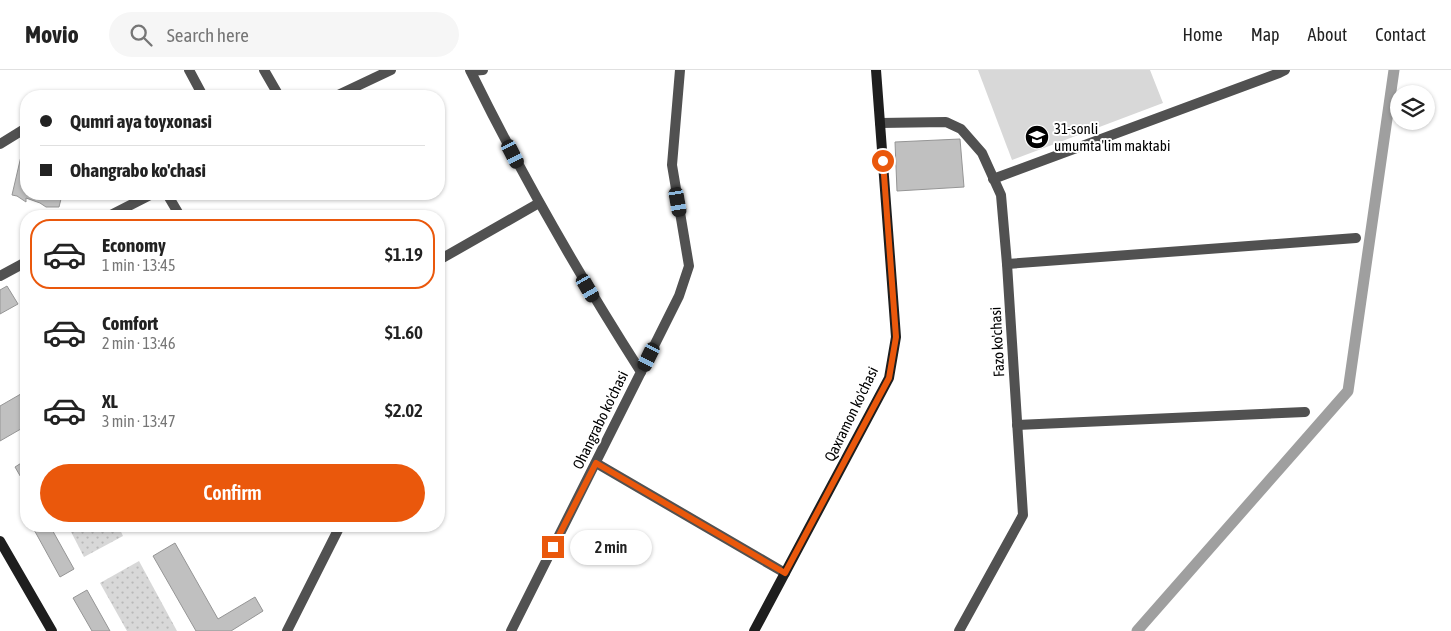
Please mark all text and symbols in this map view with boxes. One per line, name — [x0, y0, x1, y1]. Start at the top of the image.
search box — [109, 12, 459, 57]
text: Movio — [25, 21, 79, 48]
icon: search — [127, 21, 155, 49]
text: Search here — [167, 24, 249, 46]
text: Home — [1183, 24, 1223, 45]
text: Map — [1251, 24, 1280, 45]
text: About — [1308, 24, 1347, 45]
text: Contact — [1375, 24, 1426, 45]
map controls — [1390, 85, 1435, 130]
button: layers — [1390, 85, 1435, 130]
text: Qumri aya toyxonasi — [70, 110, 212, 132]
place label: 31-sonli umumta'lim maktabi — [1054, 120, 1170, 154]
school or university icon: 31-sonli umumta'lim maktabi — [1024, 124, 1050, 150]
car — [499, 137, 526, 171]
route start — [872, 150, 894, 172]
text: Ohangrabo ko'chasi — [70, 159, 206, 181]
car — [668, 186, 687, 218]
icon: car — [42, 232, 87, 277]
text: Economy — [102, 234, 166, 256]
text: $1.19 — [385, 243, 423, 265]
text: 1 min · 13:45 — [102, 256, 175, 274]
car — [574, 271, 601, 305]
street label: Fazo ko'chasi — [987, 306, 1007, 378]
icon: car — [42, 310, 87, 355]
text: Comfort — [102, 312, 158, 334]
text: $1.60 — [385, 321, 423, 343]
text: 2 min · 13:46 — [102, 334, 175, 352]
car — [635, 340, 662, 374]
street label: Qaxramon ko'chasi — [821, 364, 881, 464]
street label: Ohangrabo ko'chasi — [569, 368, 631, 472]
icon: car — [42, 388, 87, 433]
text: XL — [102, 390, 118, 412]
text: $2.02 — [385, 399, 423, 421]
text: 3 min · 13:47 — [102, 412, 175, 430]
button: Confirm — [40, 464, 425, 522]
callout: 2 min — [570, 530, 653, 564]
route end — [542, 536, 564, 558]
text: 2 min — [595, 538, 627, 556]

